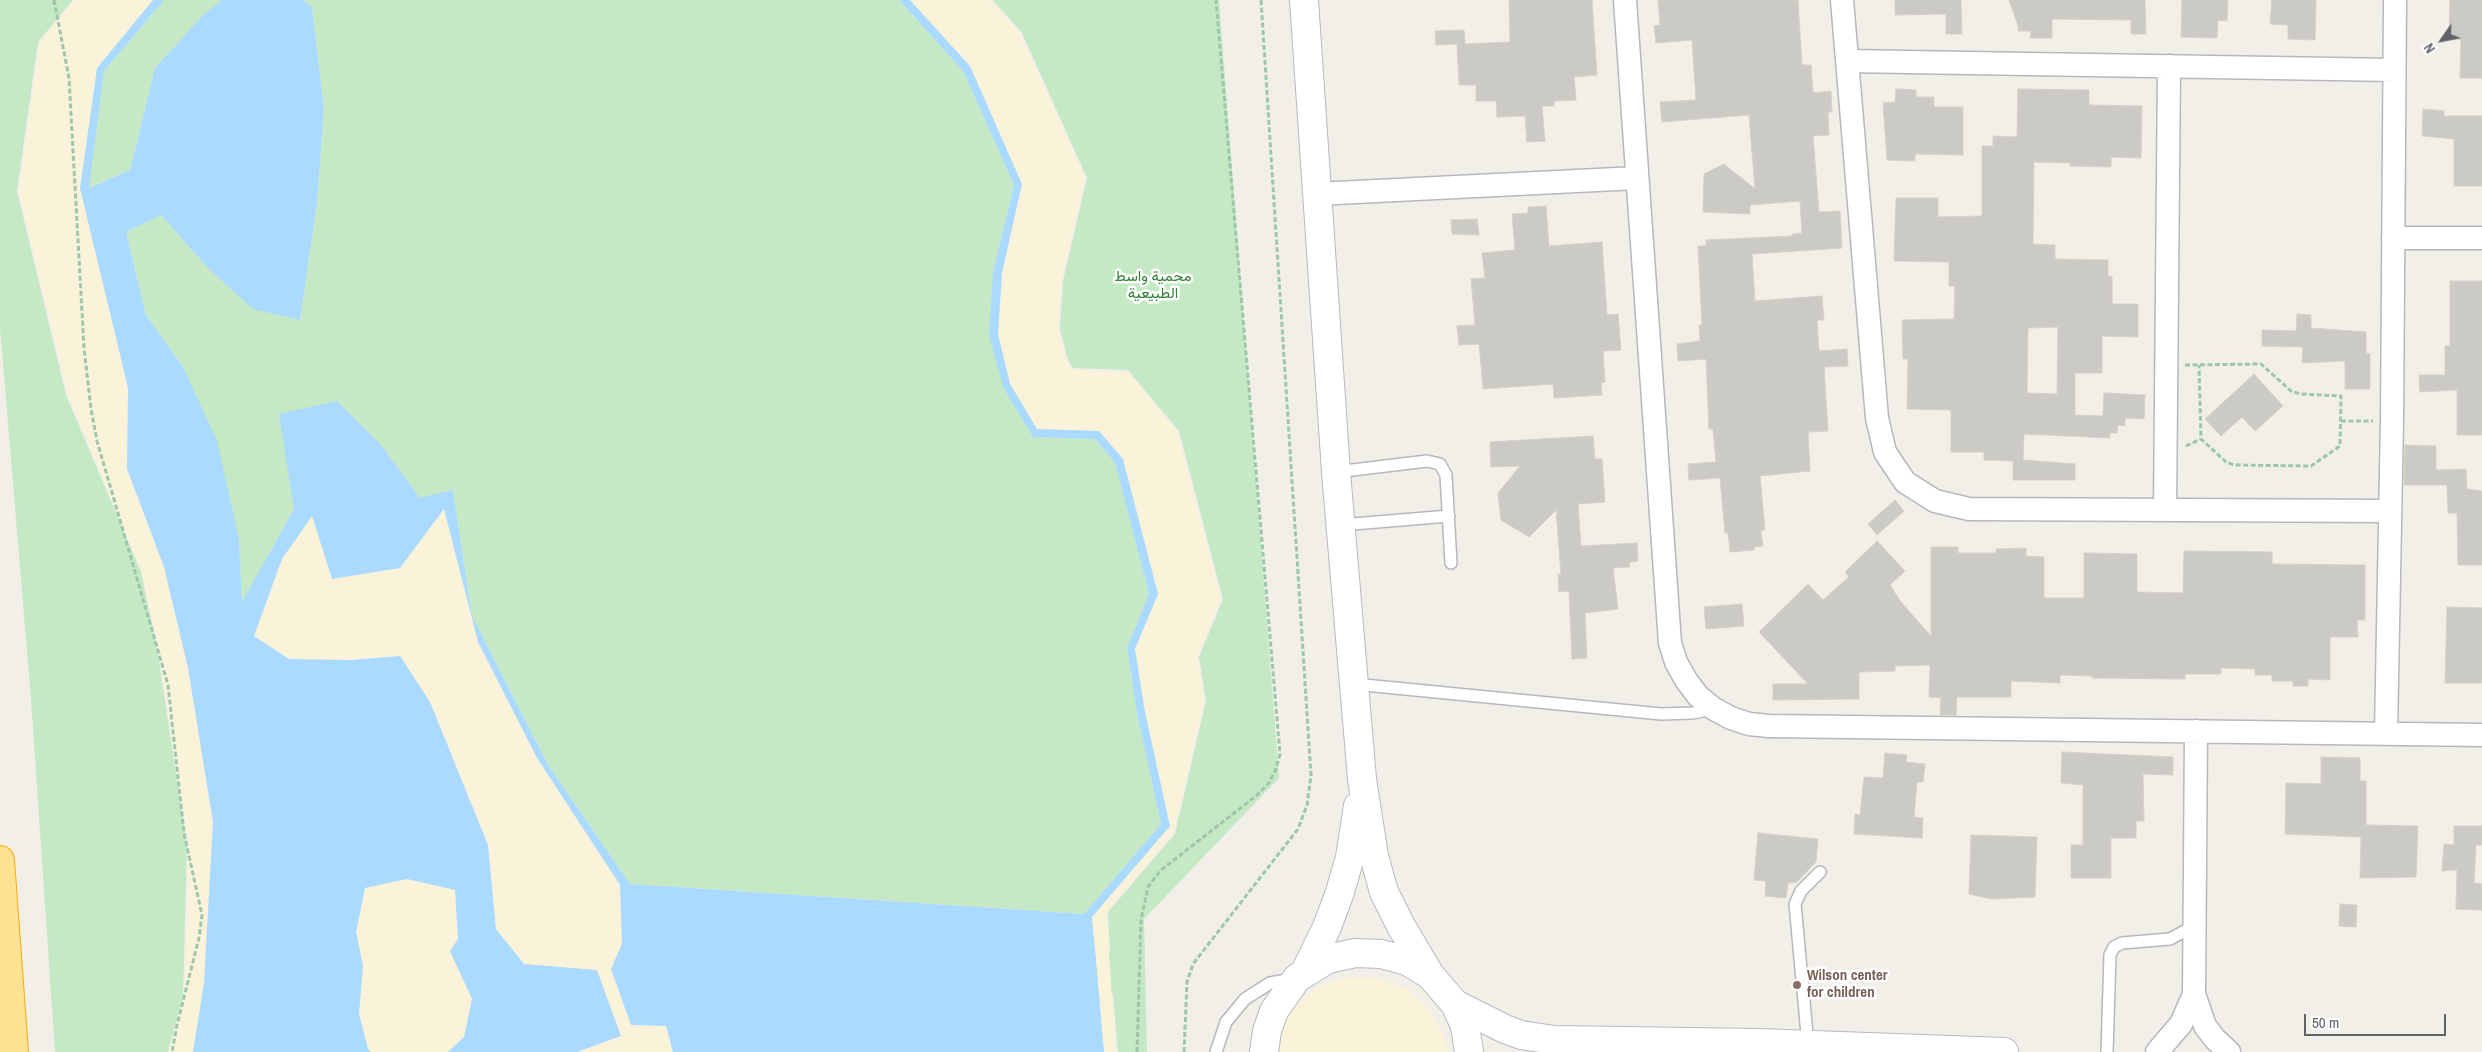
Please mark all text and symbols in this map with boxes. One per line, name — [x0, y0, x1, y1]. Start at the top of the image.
north arrow — [2417, 15, 2467, 65]
text: N — [2420, 40, 2439, 57]
park label: محمية واسط الطبيعية — [1115, 268, 1191, 303]
place label: Wilson center for children — [1807, 967, 1888, 1002]
marker: Wilson center for children — [1791, 979, 1803, 991]
scale bar — [2307, 1004, 2450, 1036]
text: 50 m — [2312, 1012, 2339, 1033]

